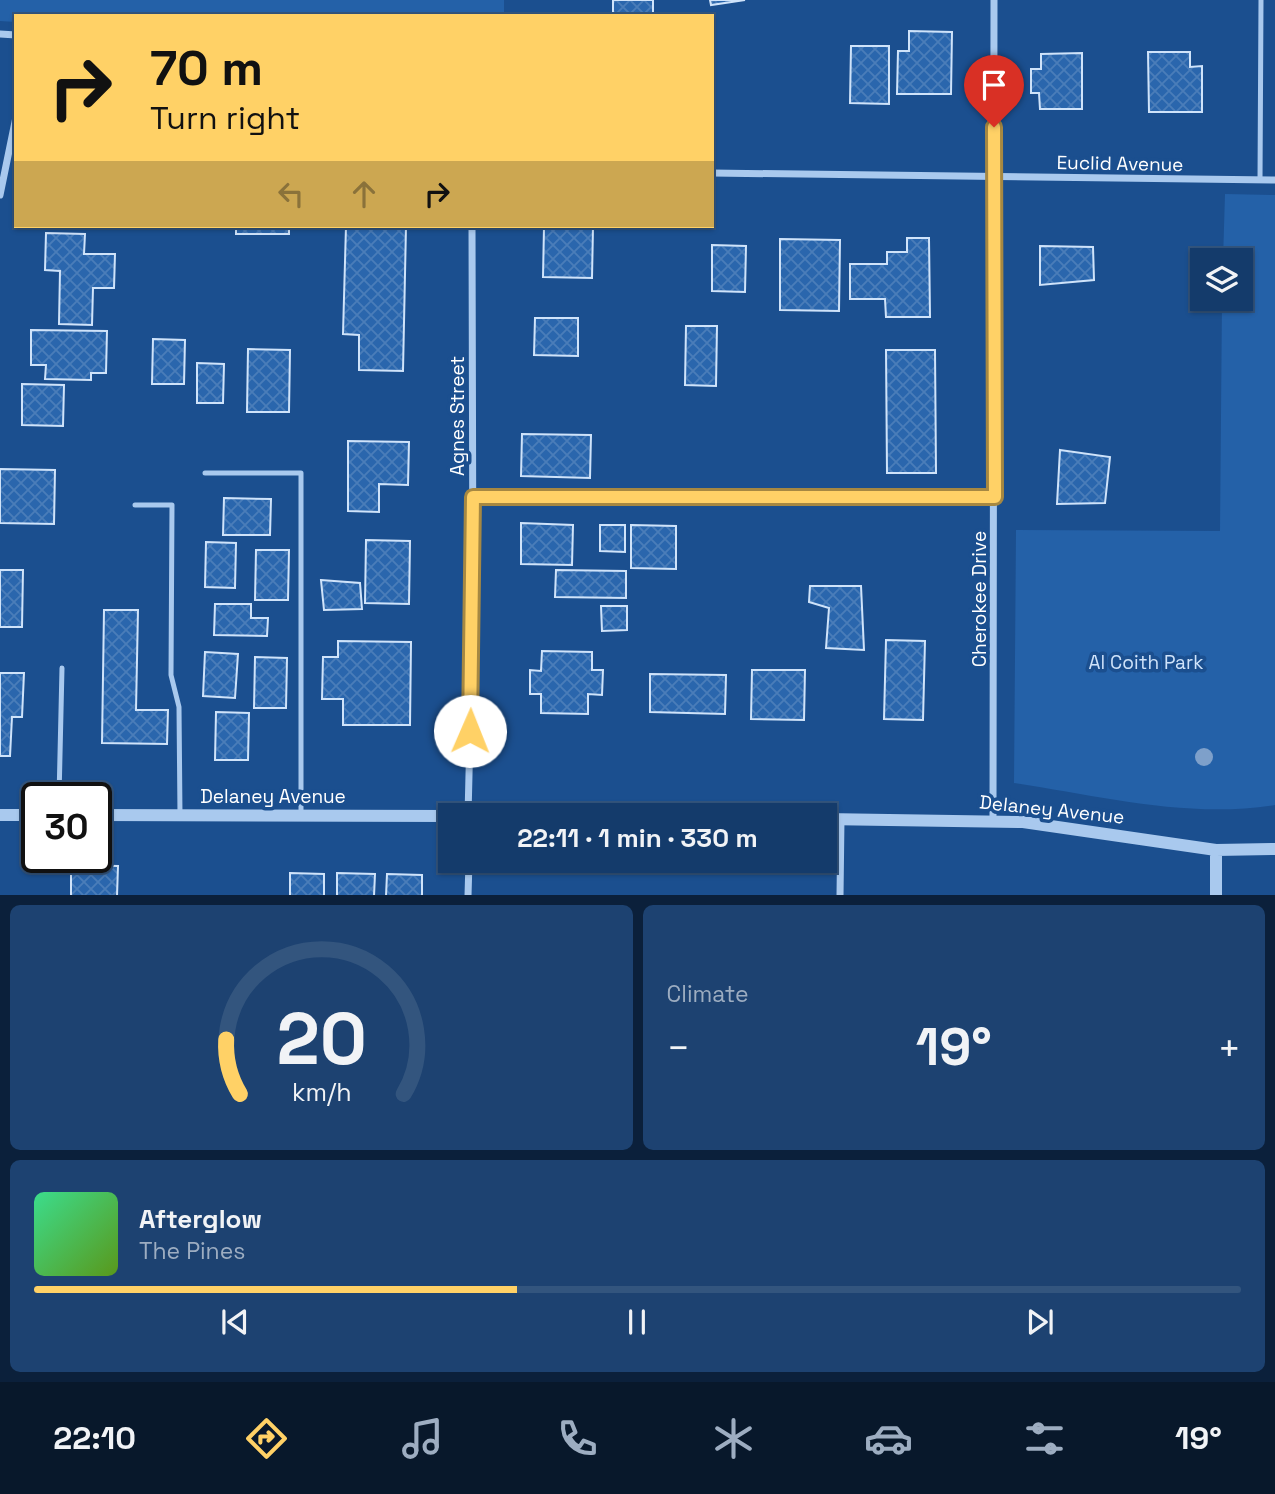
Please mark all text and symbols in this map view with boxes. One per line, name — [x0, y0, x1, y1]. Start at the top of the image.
text: 70 m — [150, 37, 263, 99]
icon: right — [35, 42, 126, 133]
pin — [964, 55, 1024, 127]
icon: arrive — [975, 66, 1013, 104]
text: Turn right — [150, 98, 300, 138]
street label: Euclid Avenue — [1056, 150, 1184, 177]
icon: left — [272, 175, 310, 213]
icon: ahead — [345, 175, 383, 213]
icon: right — [418, 175, 456, 213]
map controls — [1190, 248, 1253, 311]
button: layers — [1190, 248, 1253, 311]
street label: Agnes Street — [445, 356, 470, 476]
street label: Cherokee Drive — [967, 531, 992, 667]
park label: Al Coith Park — [1089, 650, 1203, 675]
position arrow — [433, 694, 507, 768]
speed limit sign: 30 — [21, 782, 112, 873]
street label: Delaney Avenue — [200, 784, 346, 809]
street label: Delaney Avenue — [978, 789, 1126, 830]
text: 22:11 · 1 min · 330 m — [517, 821, 758, 855]
text: Climate — [667, 979, 749, 1009]
text: 20 — [276, 992, 366, 1085]
text: 19° — [916, 1014, 992, 1080]
text: − — [667, 1024, 690, 1072]
text: + — [1217, 1024, 1241, 1072]
text: km/h — [291, 1075, 351, 1107]
text: Afterglow — [139, 1202, 262, 1236]
text: The Pines — [139, 1236, 245, 1266]
icon: previous — [216, 1303, 254, 1341]
icon: pause — [618, 1303, 656, 1341]
icon: next — [1021, 1303, 1059, 1341]
icon: directions — [242, 1414, 291, 1463]
icon: music — [398, 1414, 447, 1463]
icon: phone — [553, 1414, 602, 1463]
icon: climate — [709, 1414, 758, 1463]
icon: car — [864, 1414, 913, 1463]
icon: filters — [1020, 1414, 1069, 1463]
text: 22:10 — [53, 1418, 136, 1458]
text: 19° — [1175, 1418, 1222, 1458]

